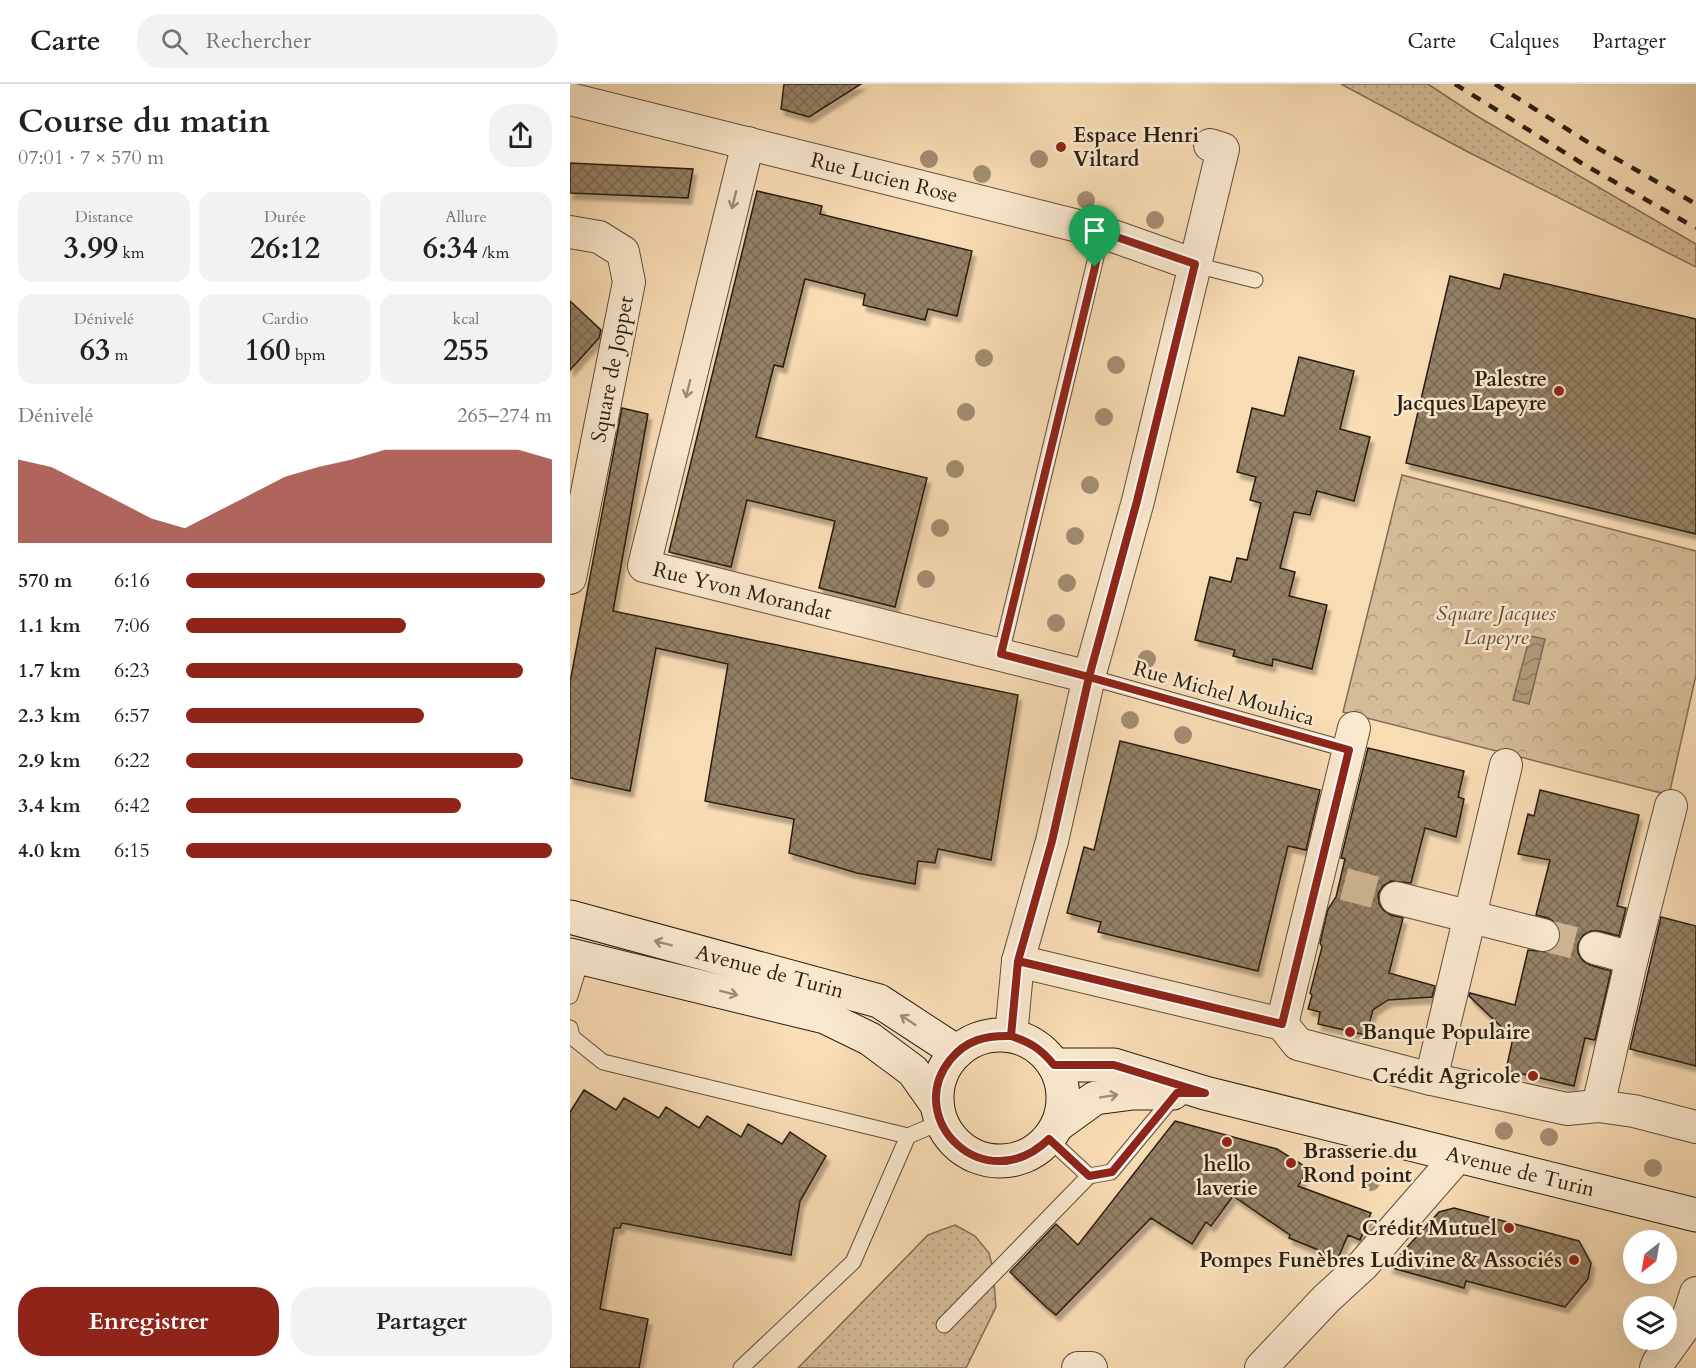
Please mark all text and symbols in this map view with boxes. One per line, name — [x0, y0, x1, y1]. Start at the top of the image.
search box — [137, 14, 557, 68]
text: Carte — [30, 22, 101, 60]
icon: search — [158, 25, 191, 58]
text: Rechercher — [206, 26, 311, 56]
text: Carte — [1407, 27, 1456, 56]
text: Calques — [1489, 27, 1559, 56]
text: Partager — [1592, 27, 1666, 56]
text: Course du matin — [18, 99, 270, 144]
button: share — [489, 104, 552, 167]
place label: Espace Henri Viltard — [1073, 121, 1199, 174]
marker: Espace Henri Viltard — [1054, 140, 1068, 154]
text: 07:01 · 7 × 570 m — [18, 144, 164, 171]
street label: Rue Lucien Rose — [808, 146, 961, 210]
one-way arrow — [728, 190, 740, 209]
pin — [1069, 205, 1120, 267]
text: Distance — [75, 206, 133, 228]
text: Durée — [264, 206, 306, 228]
text: Allure — [445, 206, 487, 228]
icon: arrive — [1078, 214, 1111, 247]
text: 3.99 — [63, 228, 118, 269]
text: 26:12 — [250, 228, 320, 269]
text: 6:34 — [423, 228, 478, 269]
text: km — [118, 242, 145, 264]
text: /km — [478, 242, 509, 264]
street label: Square de Joppet — [584, 293, 641, 445]
text: Dénivelé — [74, 308, 134, 330]
text: Cardio — [262, 308, 308, 330]
text: kcal — [453, 308, 479, 330]
text: 63 — [80, 330, 110, 371]
text: 160 — [244, 330, 291, 371]
text: 255 — [443, 330, 489, 371]
text: m — [110, 344, 128, 366]
text: bpm — [291, 344, 326, 366]
place label: Palestre Jacques Lapeyre — [1393, 365, 1547, 418]
one-way arrow — [681, 380, 693, 399]
marker: Palestre Jacques Lapeyre — [1552, 384, 1566, 398]
text: Dénivelé — [18, 402, 94, 429]
text: 265–274 m — [457, 402, 552, 429]
street label: Rue Yvon Morandat — [650, 555, 835, 627]
text: 570 m — [18, 567, 73, 594]
text: 6:16 — [114, 567, 150, 594]
park label: Square Jacques Lapeyre — [1436, 599, 1556, 652]
text: 1.1 km — [18, 612, 81, 639]
text: 7:06 — [114, 612, 150, 639]
street label: Rue Michel Mouhica — [1130, 654, 1318, 733]
text: 1.7 km — [18, 657, 81, 684]
text: 6:23 — [114, 657, 150, 684]
text: 2.3 km — [18, 702, 81, 729]
text: 6:57 — [114, 702, 150, 729]
text: 2.9 km — [18, 747, 81, 774]
text: 6:22 — [114, 747, 150, 774]
text: 3.4 km — [18, 792, 81, 819]
text: 6:42 — [114, 792, 150, 819]
text: 4.0 km — [18, 837, 81, 864]
text: 6:15 — [114, 837, 150, 864]
one-way arrow — [654, 936, 673, 948]
street label: Avenue de Turin — [692, 938, 847, 1006]
one-way arrow — [719, 988, 738, 1000]
one-way arrow — [900, 1013, 917, 1025]
place label: Banque Populaire — [1362, 1018, 1531, 1047]
marker: Banque Populaire — [1343, 1025, 1357, 1039]
place label: Crédit Agricole — [1372, 1062, 1521, 1091]
marker: Crédit Agricole — [1526, 1069, 1540, 1083]
one-way arrow — [1098, 1091, 1118, 1102]
marker: hello laverie — [1220, 1135, 1234, 1149]
place label: Brasserie du Rond point — [1303, 1137, 1418, 1190]
street label: Avenue de Turin — [1443, 1139, 1598, 1204]
place label: hello laverie — [1196, 1150, 1258, 1203]
marker: Brasserie du Rond point — [1284, 1156, 1298, 1170]
place label: Crédit Mutuel — [1362, 1214, 1497, 1243]
marker: Crédit Mutuel — [1502, 1221, 1516, 1235]
north arrow — [1623, 1230, 1677, 1284]
map controls — [1623, 1230, 1677, 1350]
place label: Pompes Funèbres Ludivine & Associés — [1199, 1246, 1562, 1275]
marker: Pompes Funèbres Ludivine & Associés — [1567, 1253, 1581, 1267]
button: Enregistrer — [18, 1287, 279, 1356]
button: Partager — [291, 1287, 552, 1356]
button: layers — [1623, 1296, 1677, 1350]

